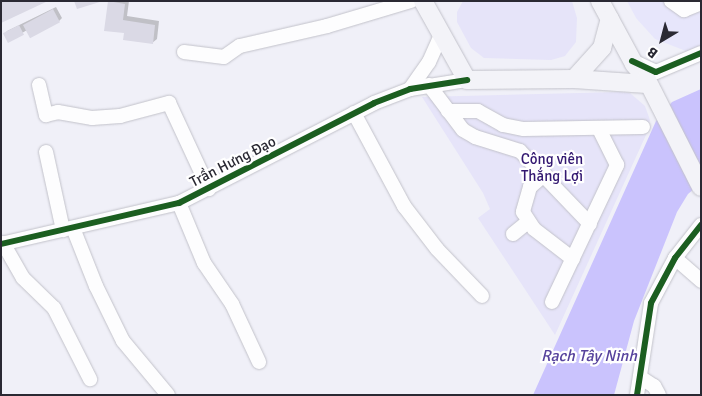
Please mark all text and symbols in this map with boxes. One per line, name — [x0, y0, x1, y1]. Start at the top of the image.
north arrow — [637, 15, 687, 65]
text: B — [644, 43, 661, 62]
street label: Trần Hưng Đạo — [187, 133, 279, 191]
park label: Công viên Thắng Lợi — [521, 150, 583, 185]
water label: Rạch Tây Ninh — [541, 346, 637, 366]

